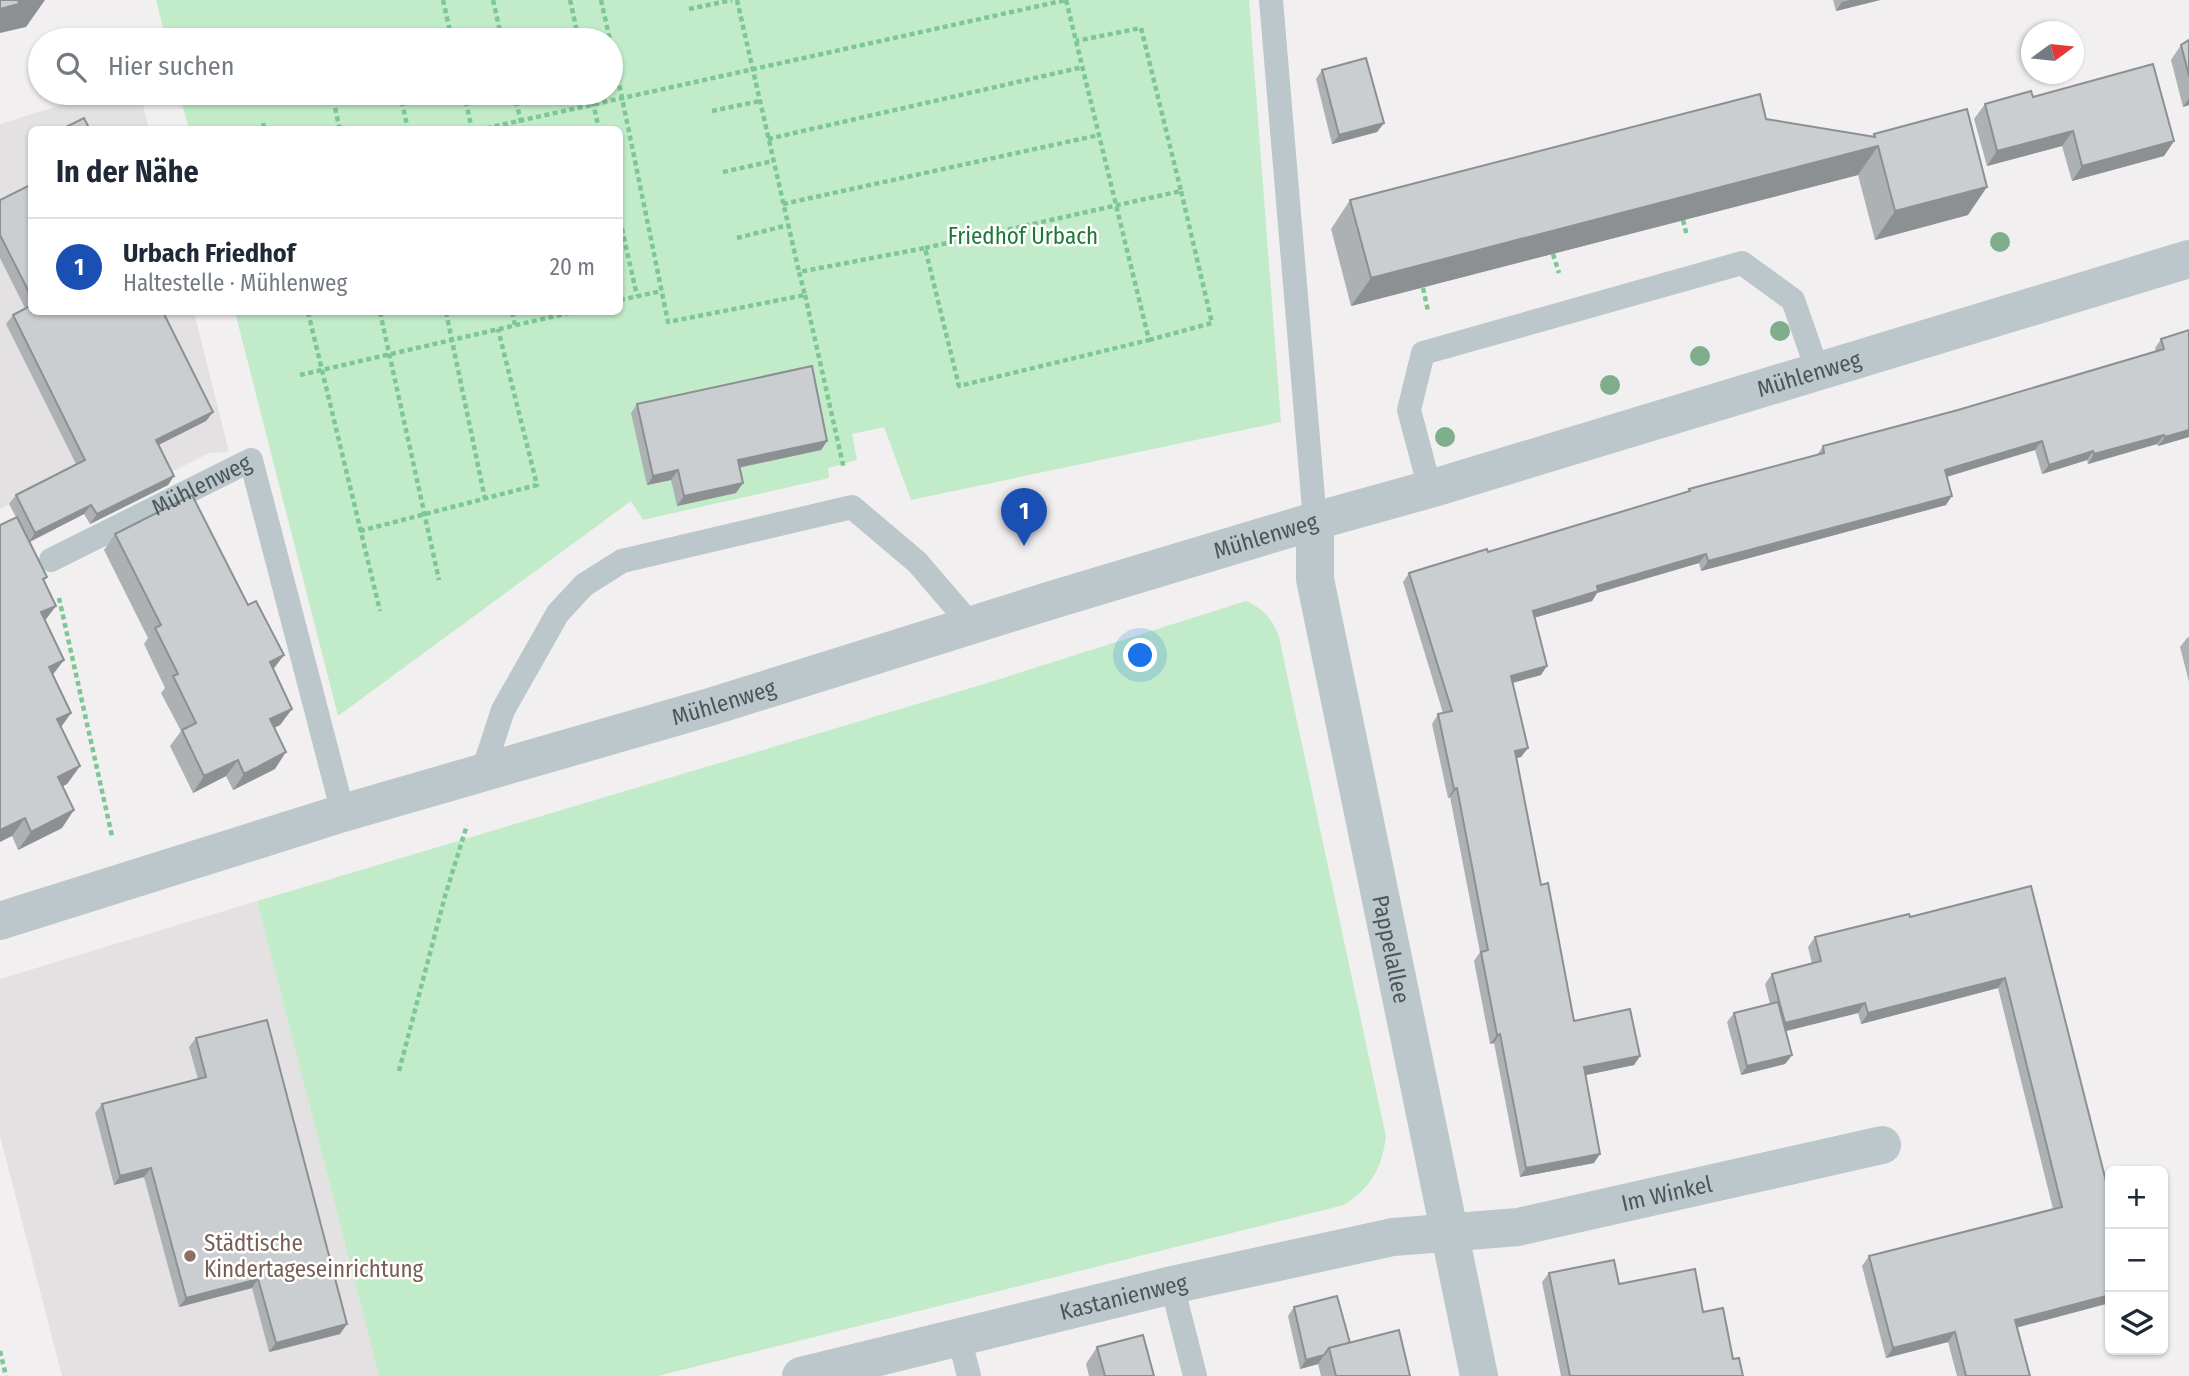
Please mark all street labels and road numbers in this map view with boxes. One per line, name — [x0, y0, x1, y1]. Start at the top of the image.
street label: Mühlenweg — [1754, 345, 1865, 403]
street label: Mühlenweg — [147, 448, 256, 521]
street label: Mühlenweg — [1210, 507, 1321, 565]
street label: Mühlenweg — [668, 673, 779, 731]
street label: Pappelallee — [1366, 893, 1416, 1006]
street label: Im Winkel — [1619, 1170, 1715, 1217]
street label: Kastanienweg — [1057, 1268, 1190, 1326]

